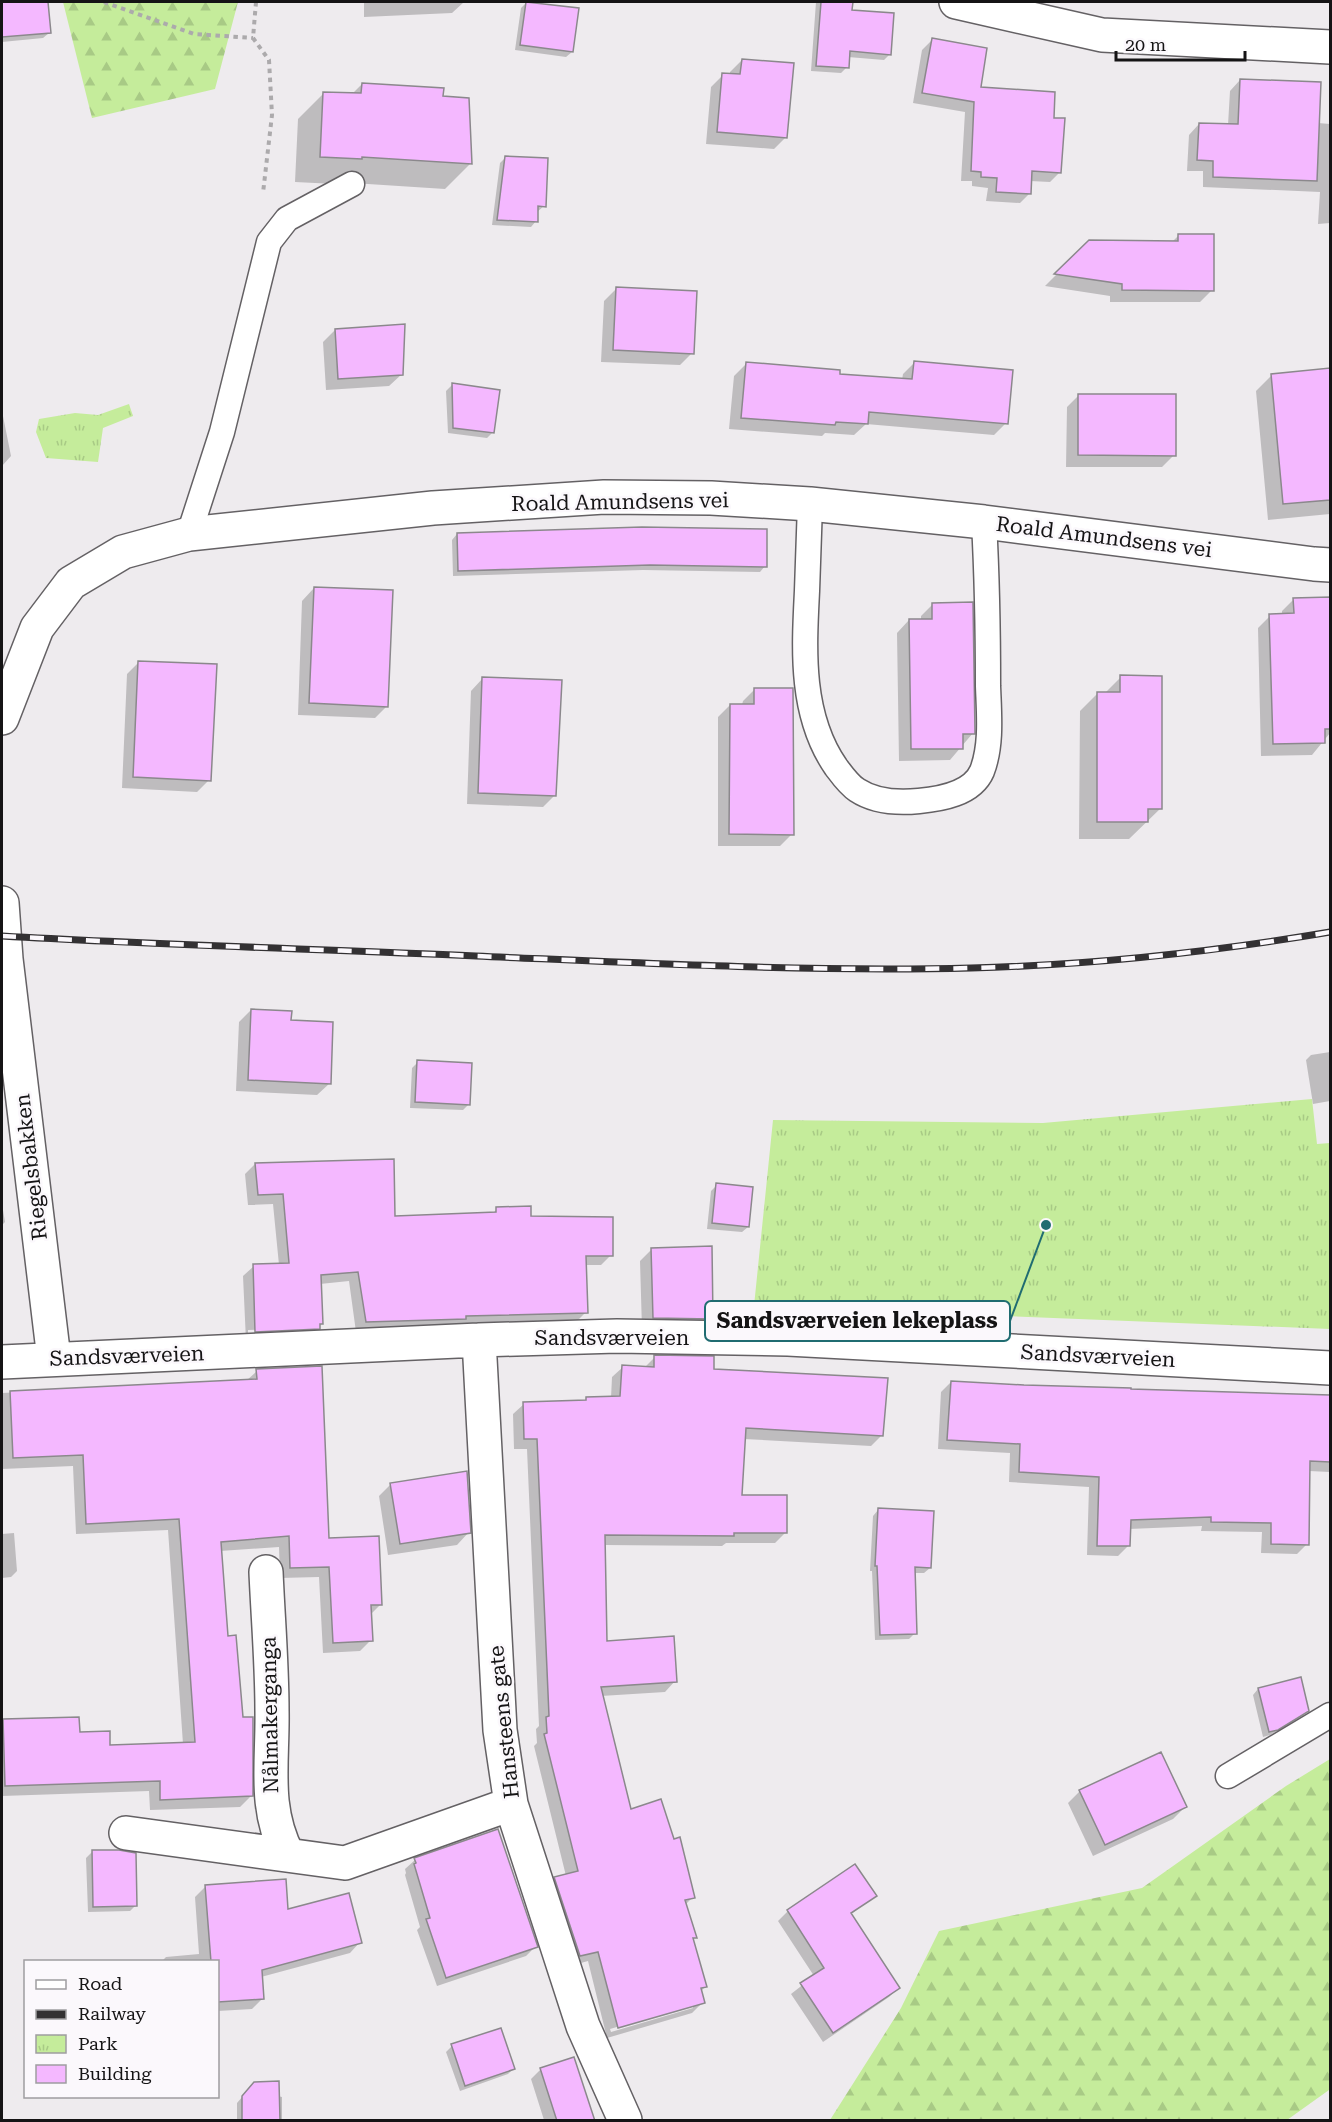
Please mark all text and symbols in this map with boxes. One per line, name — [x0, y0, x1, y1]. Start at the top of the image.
scale bar — [1116, 24, 1245, 62]
text: 20 m — [1125, 34, 1166, 55]
street label: Roald Amundsens vei — [511, 488, 729, 516]
street label: Roald Amundsens vei — [995, 512, 1214, 562]
street label: Riegelsbakken — [10, 1092, 52, 1241]
callout: Sandsværveien lekeplass — [705, 1301, 1010, 1341]
text: Sandsværveien lekeplass — [716, 1308, 998, 1333]
street label: Sandsværveien — [535, 1326, 690, 1350]
street label: Sandsværveien — [1020, 1340, 1176, 1372]
street label: Sandsværveien — [49, 1341, 205, 1371]
street label: Nålmakerganga — [257, 1636, 283, 1794]
street label: Hansteens gate — [484, 1644, 524, 1800]
legend — [24, 1960, 219, 2098]
text: Road — [78, 1973, 123, 1994]
text: Railway — [78, 2003, 146, 2024]
text: Park — [78, 2033, 118, 2054]
text: Building — [78, 2063, 152, 2084]

